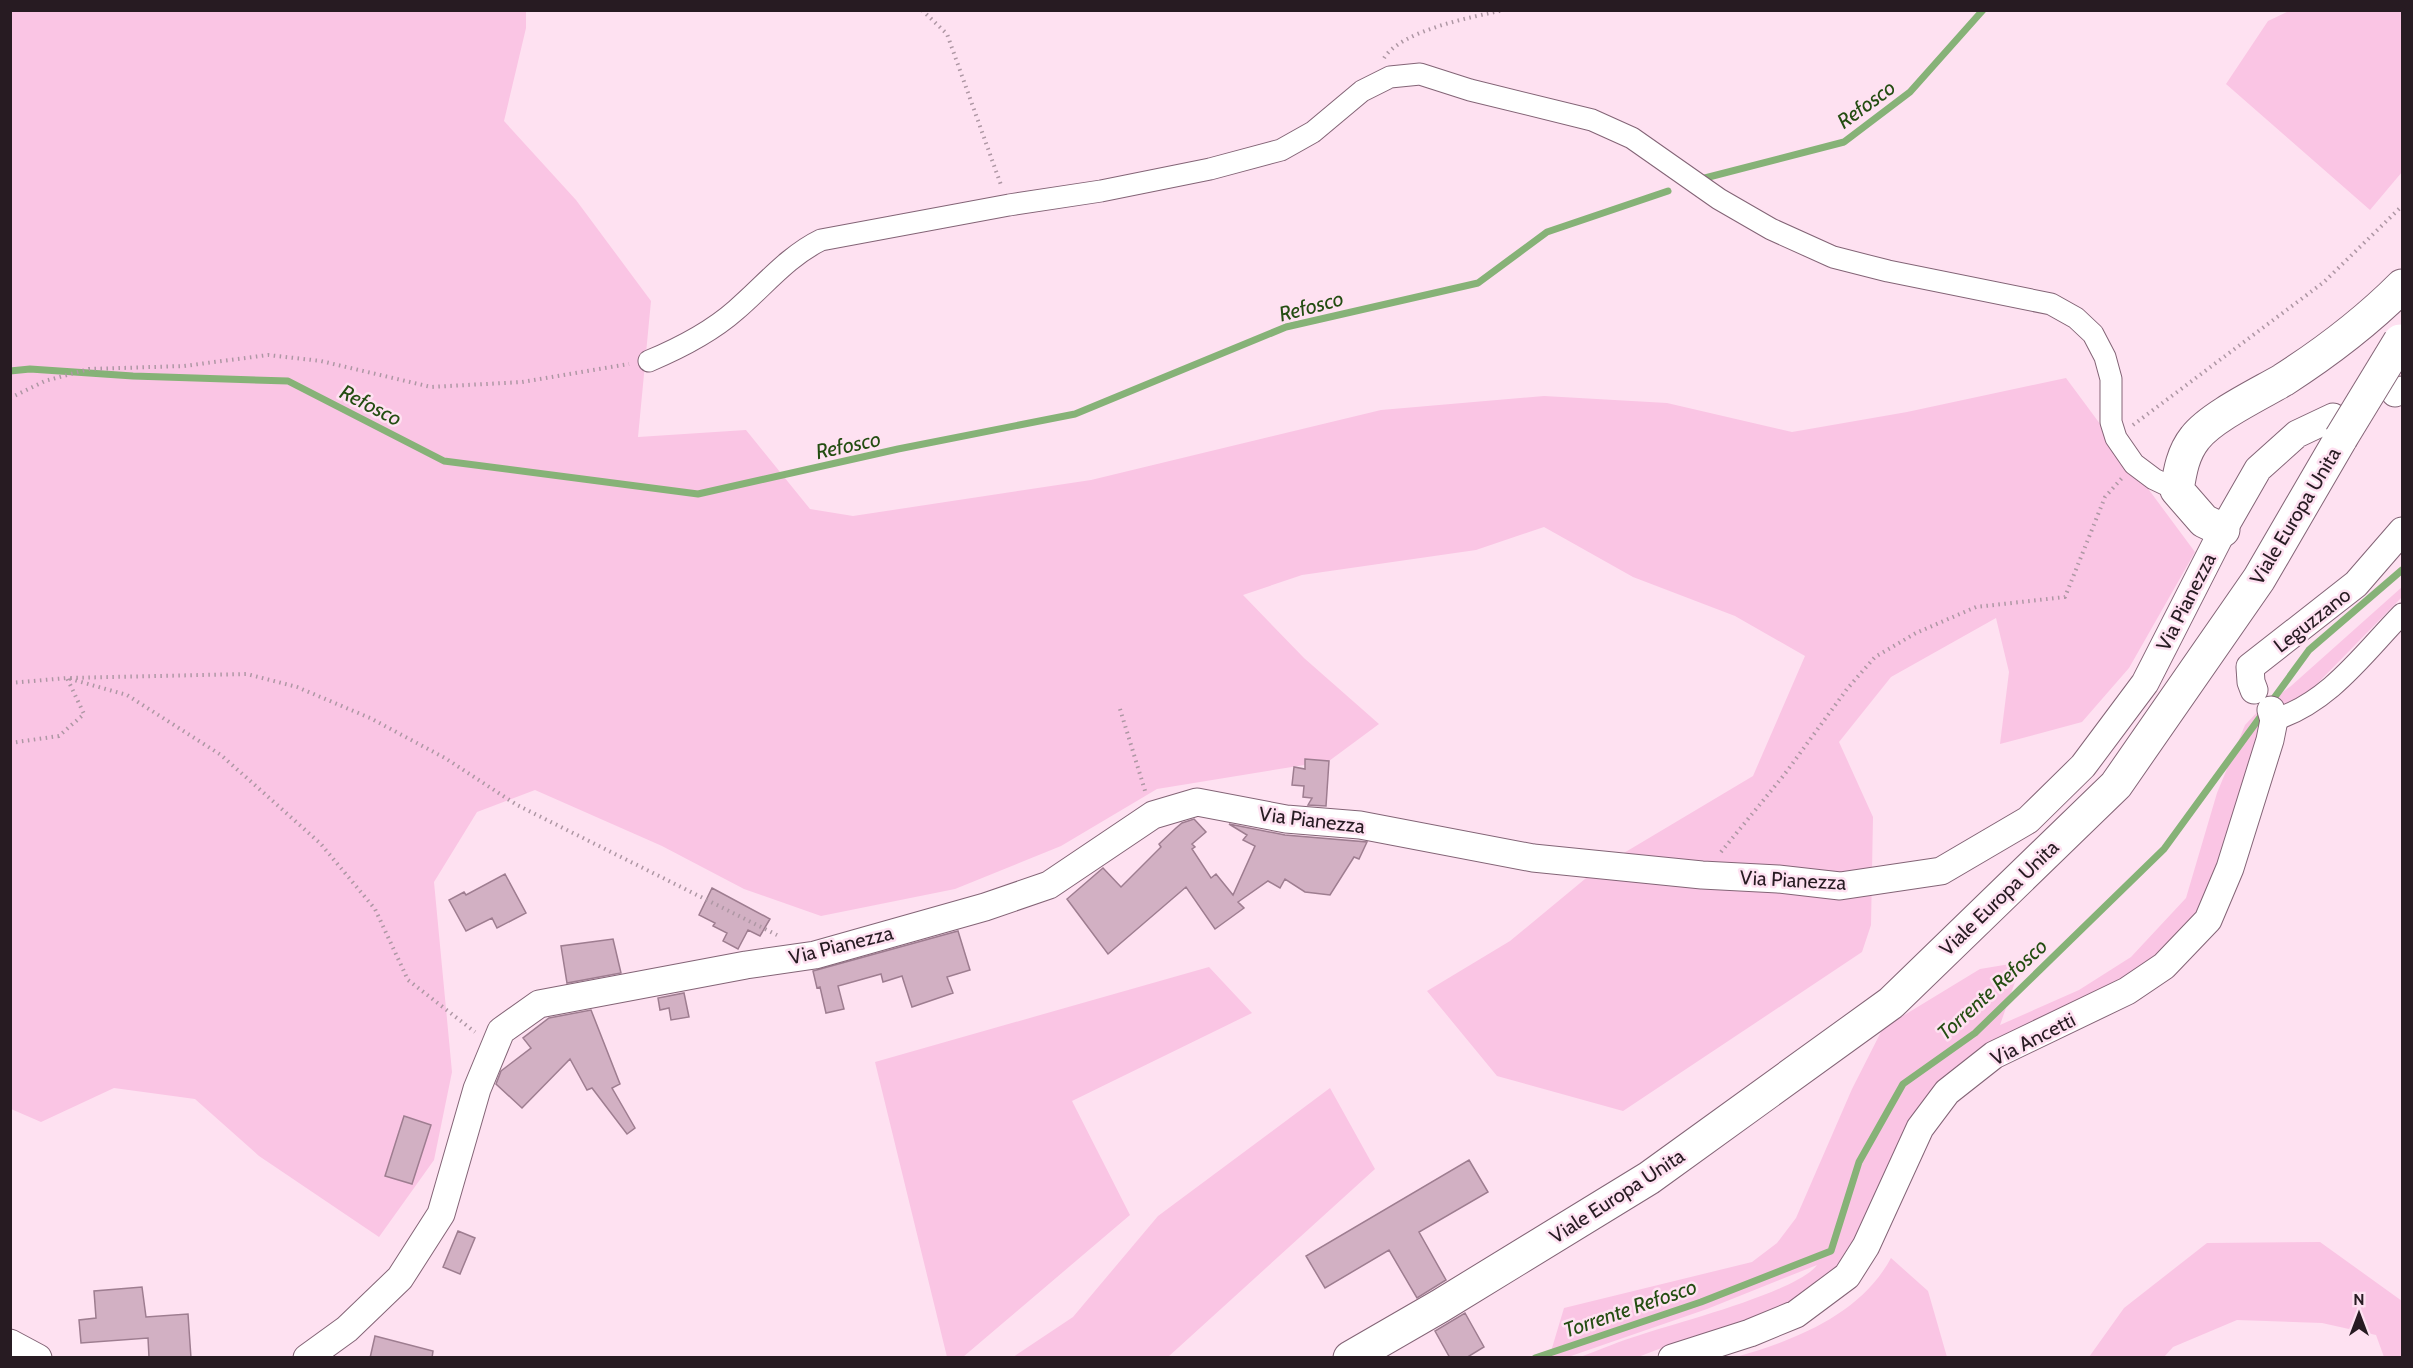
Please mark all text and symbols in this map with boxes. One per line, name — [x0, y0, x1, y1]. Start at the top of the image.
water label: Refosco — [1832, 75, 1900, 133]
water label: Refosco — [1276, 285, 1346, 327]
water label: Refosco — [336, 379, 406, 431]
water label: Refosco — [813, 426, 883, 464]
street label: Viale Europa Unita — [2245, 443, 2346, 589]
street label: Via Pianezza — [2151, 549, 2221, 655]
street label: Leguzzano — [2269, 582, 2355, 658]
street label: Via Pianezza — [1258, 802, 1367, 838]
street label: Viale Europa Unita — [1935, 835, 2064, 961]
street label: Via Pianezza — [1739, 865, 1847, 895]
street label: Via Pianezza — [786, 920, 896, 970]
water label: Torrente Refosco — [1932, 933, 2052, 1045]
street label: Via Ancetti — [1987, 1007, 2079, 1071]
street label: Viale Europa Unita — [1545, 1143, 1689, 1248]
water label: Torrente Refosco — [1560, 1274, 1700, 1342]
north arrow — [2329, 1284, 2389, 1344]
text: N — [2353, 1290, 2365, 1309]

